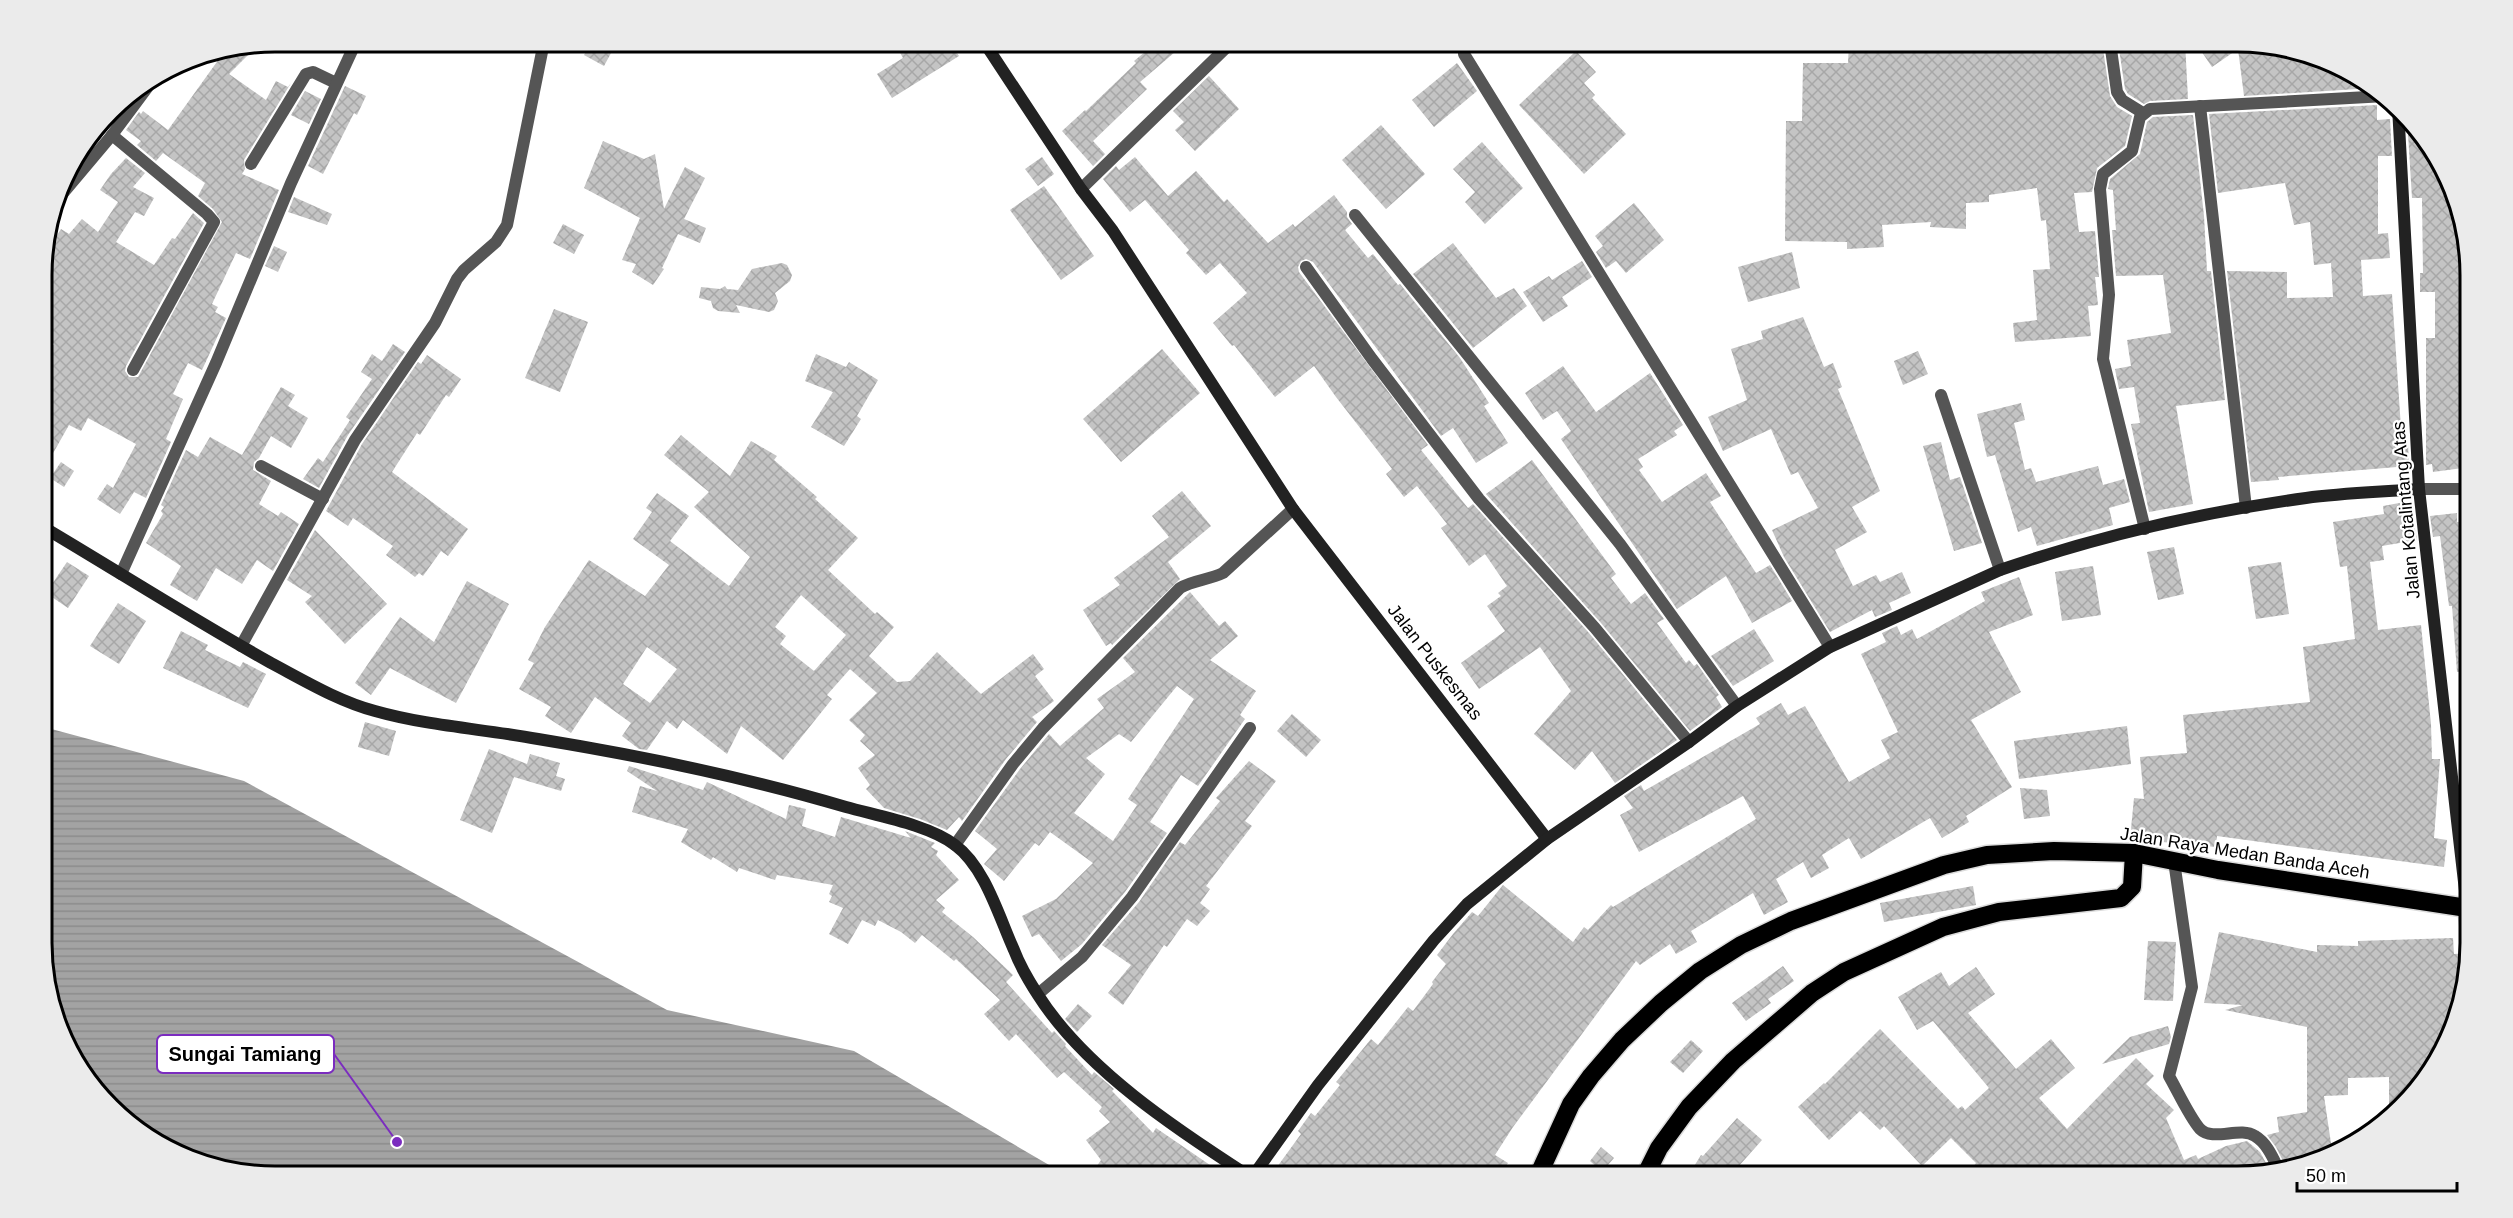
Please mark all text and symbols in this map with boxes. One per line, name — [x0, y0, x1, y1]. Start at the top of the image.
street label: Jalan Kotalintang Atas — [2388, 420, 2424, 600]
street label: Jalan Puskesmas — [1384, 600, 1486, 724]
street label: Jalan Raya Medan Banda Aceh — [2119, 823, 2371, 883]
callout: Sungai Tamiang — [157, 1035, 334, 1073]
text: Sungai Tamiang — [169, 1043, 321, 1065]
scale bar — [2297, 1155, 2458, 1193]
text: 50 m — [2306, 1166, 2346, 1186]

